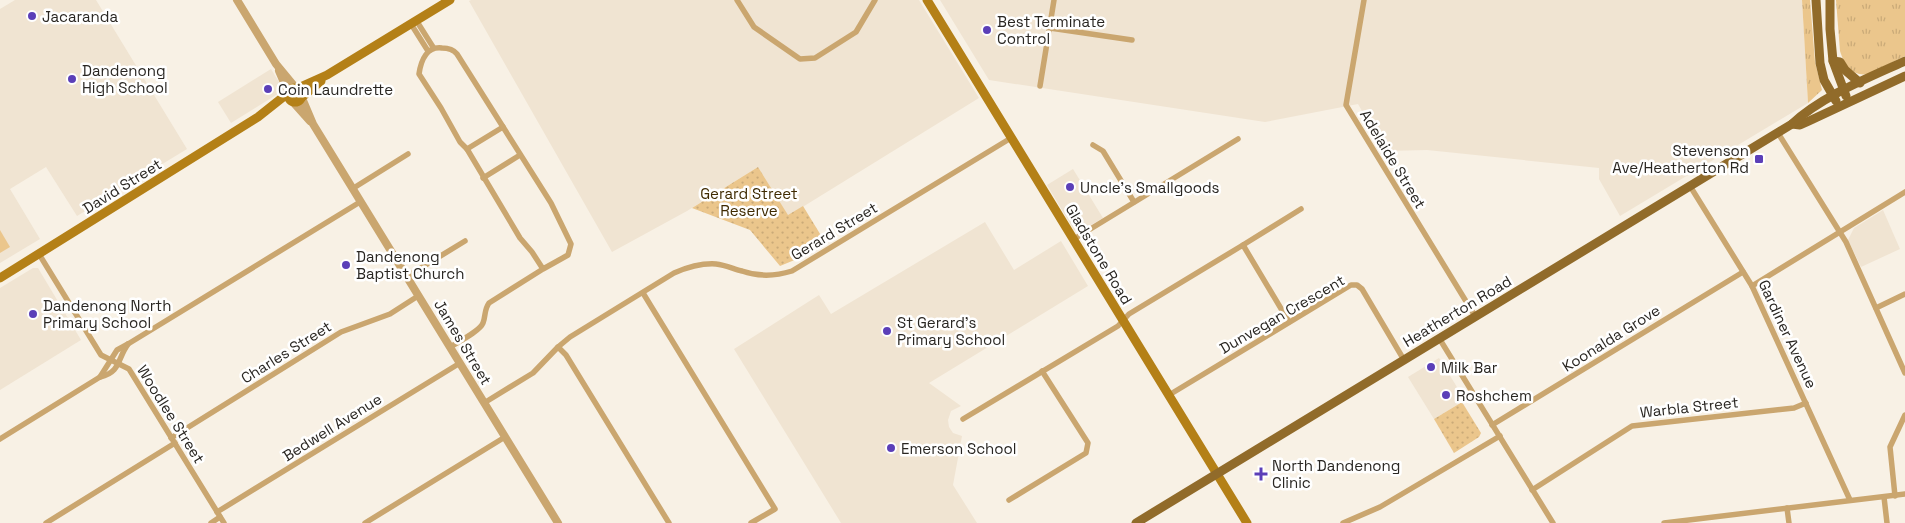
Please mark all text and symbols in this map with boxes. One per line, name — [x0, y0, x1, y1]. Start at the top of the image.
place label: Jacaranda — [42, 7, 118, 26]
marker: Jacaranda — [26, 10, 38, 22]
place label: Best Terminate Control — [997, 12, 1105, 48]
marker: Best Terminate Control — [981, 24, 993, 36]
place label: Dandenong High School — [82, 61, 168, 97]
marker: Dandenong High School — [66, 73, 78, 85]
place label: Coin Laundrette — [278, 80, 393, 99]
marker: Coin Laundrette — [262, 83, 274, 95]
street label: Adelaide Street — [1356, 106, 1430, 212]
place label: Stevenson Ave/Heatherton Rd — [1612, 141, 1749, 177]
marker: Stevenson Ave/Heatherton Rd — [1753, 153, 1765, 165]
street label: David Street — [79, 154, 165, 218]
place label: Uncle's Smallgoods — [1080, 178, 1220, 197]
marker: Uncle's Smallgoods — [1064, 181, 1076, 193]
park label: Gerard Street Reserve — [700, 184, 798, 220]
street label: Gerard Street — [787, 198, 881, 264]
street label: Gladstone Road — [1061, 200, 1137, 308]
place label: Dandenong Baptist Church — [356, 247, 464, 283]
marker: Dandenong Baptist Church — [340, 259, 352, 271]
street label: Dunvegan Crescent — [1216, 270, 1348, 358]
street label: Heatherton Road — [1399, 271, 1515, 351]
street label: Gardiner Avenue — [1755, 277, 1822, 391]
place label: Dandenong North Primary School — [43, 296, 171, 332]
street label: James Street — [430, 296, 496, 388]
street label: Koonalda Grove — [1559, 300, 1664, 376]
marker: Dandenong North Primary School — [27, 308, 39, 320]
place label: St Gerard's Primary School — [897, 313, 1005, 349]
street label: Charles Street — [237, 317, 335, 387]
marker: St Gerard's Primary School — [881, 325, 893, 337]
place label: Milk Bar — [1441, 358, 1498, 377]
street label: Woodlee Street — [133, 361, 209, 467]
marker: Milk Bar — [1425, 361, 1437, 373]
place label: Roshchem — [1456, 386, 1532, 405]
street label: Bedwell Avenue — [279, 389, 385, 465]
marker: Roshchem — [1440, 389, 1452, 401]
street label: Warbla Street — [1639, 392, 1739, 422]
place label: Emerson School — [901, 439, 1017, 458]
marker: Emerson School — [885, 442, 897, 454]
place label: North Dandenong Clinic — [1272, 456, 1400, 492]
marker: North Dandenong Clinic — [1254, 467, 1268, 481]

